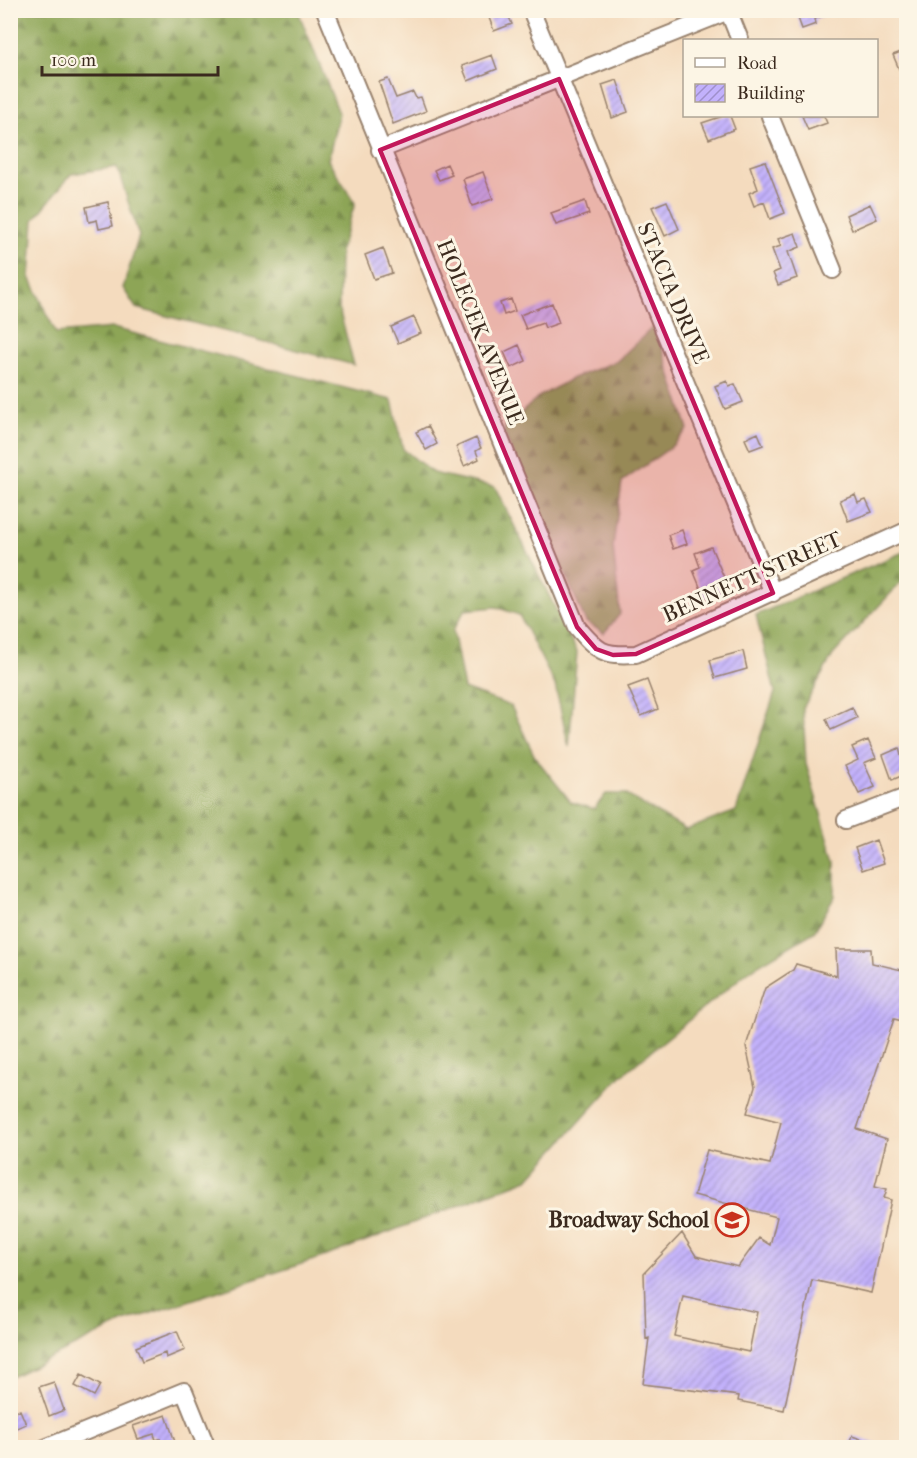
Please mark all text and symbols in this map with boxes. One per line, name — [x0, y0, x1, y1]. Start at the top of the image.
scale bar — [42, 39, 218, 77]
legend — [683, 39, 878, 117]
text: 100 m — [51, 50, 96, 71]
text: Road — [737, 53, 777, 74]
text: Building — [737, 83, 805, 104]
street label: STACIA DRIVE — [632, 219, 714, 367]
street label: HOLECEK AVENUE — [431, 235, 529, 429]
street label: BENNETT STREET — [658, 525, 847, 628]
school or university icon: Broadway School — [714, 1202, 750, 1238]
place label: Broadway School — [548, 1207, 710, 1233]

